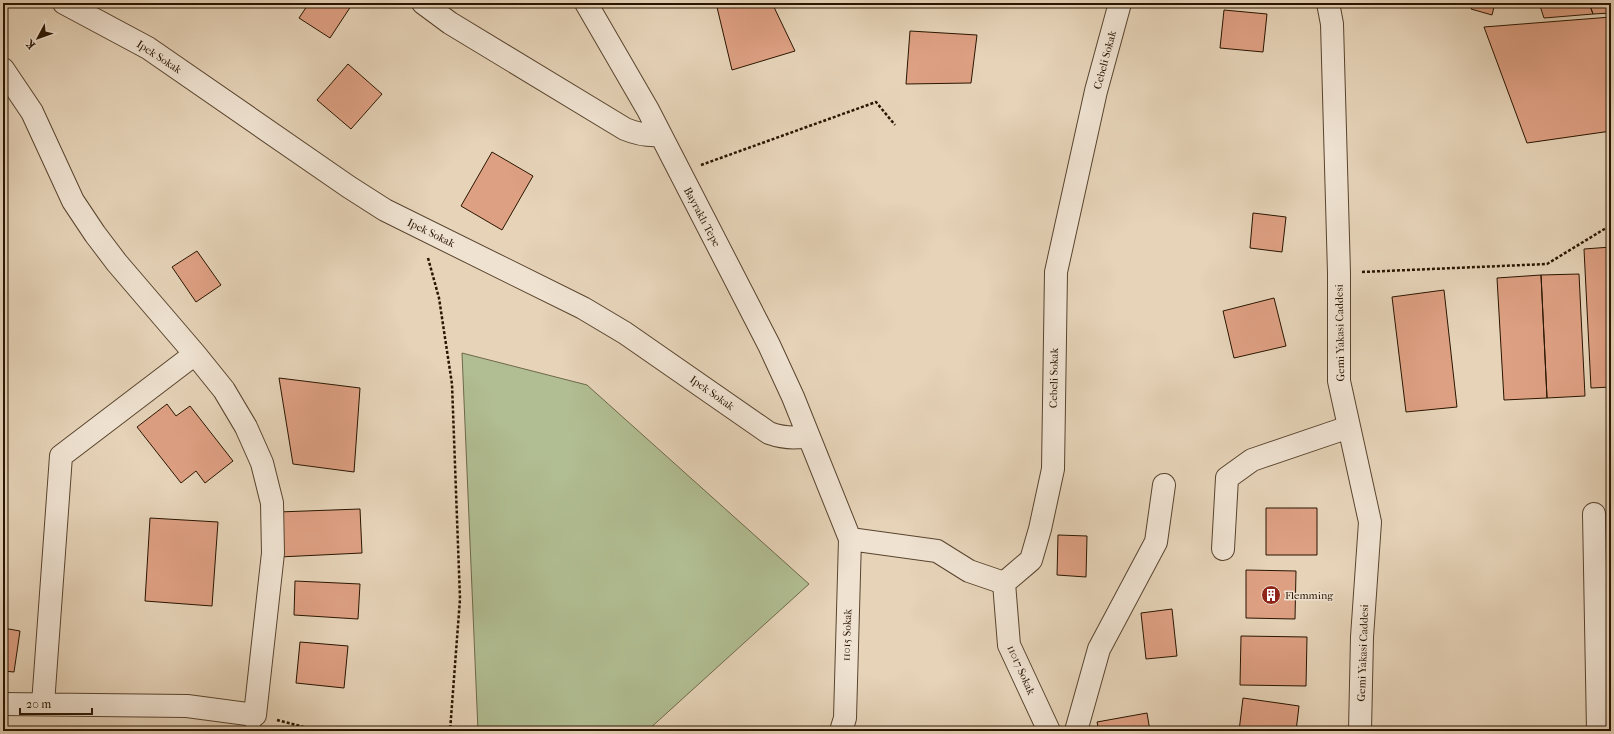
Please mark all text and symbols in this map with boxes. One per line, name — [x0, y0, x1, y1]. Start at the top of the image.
north arrow — [18, 18, 58, 58]
street label: Cebeli Sokak — [1091, 29, 1119, 91]
text: K — [23, 36, 38, 52]
street label: Ipek Sokak — [134, 38, 184, 77]
street label: Bayraklı Tepe — [681, 185, 723, 249]
street label: Ipek Sokak — [405, 216, 457, 250]
street label: Gemi Yakasi Caddesi — [1333, 284, 1347, 382]
street label: Cebeli Sokak — [1047, 347, 1061, 408]
street label: Ipek Sokak — [687, 373, 737, 413]
building icon: Flemming — [1260, 584, 1282, 606]
place label: Flemming — [1285, 589, 1333, 602]
street label: Gemi Yakasi Caddesi — [1355, 603, 1371, 702]
street label: 11015 Sokak — [840, 608, 854, 661]
street label: 11017 Sokak — [1004, 643, 1038, 697]
scale bar — [20, 690, 92, 716]
text: 20 m — [26, 697, 51, 711]

